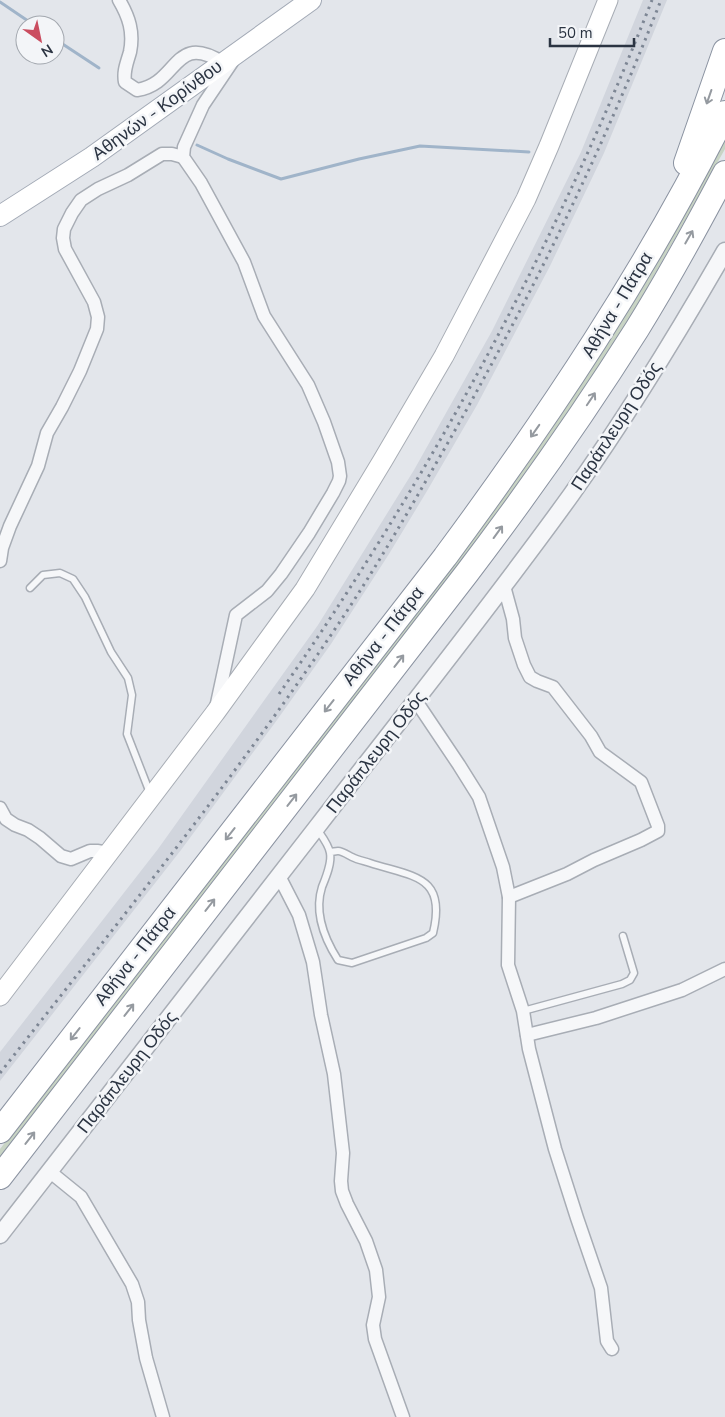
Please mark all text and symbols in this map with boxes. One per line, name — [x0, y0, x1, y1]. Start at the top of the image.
north arrow — [15, 15, 65, 65]
scale bar — [550, 15, 634, 47]
text: 50 m — [558, 23, 593, 43]
text: N — [37, 40, 56, 61]
street label: Αθηνών - Κορίνθου — [87, 54, 227, 166]
one-way arrow — [704, 89, 713, 104]
one-way arrow — [685, 231, 695, 245]
street label: Αθήνα - Πάτρα — [576, 248, 658, 362]
street label: Παράπλευρη Οδός — [565, 357, 667, 495]
one-way arrow — [586, 393, 596, 407]
one-way arrow — [530, 424, 540, 438]
one-way arrow — [493, 525, 503, 539]
street label: Αθήνα - Πάτρα — [337, 582, 429, 690]
one-way arrow — [394, 654, 404, 668]
street label: Παράπλευρη Οδός — [321, 686, 432, 818]
one-way arrow — [324, 699, 335, 712]
one-way arrow — [287, 793, 297, 807]
one-way arrow — [224, 827, 235, 840]
one-way arrow — [205, 899, 216, 912]
street label: Αθήνα - Πάτρα — [89, 902, 181, 1010]
one-way arrow — [124, 1004, 135, 1017]
street label: Παράπλευρη Οδός — [72, 1006, 183, 1138]
one-way arrow — [70, 1027, 81, 1040]
one-way arrow — [24, 1132, 35, 1145]

